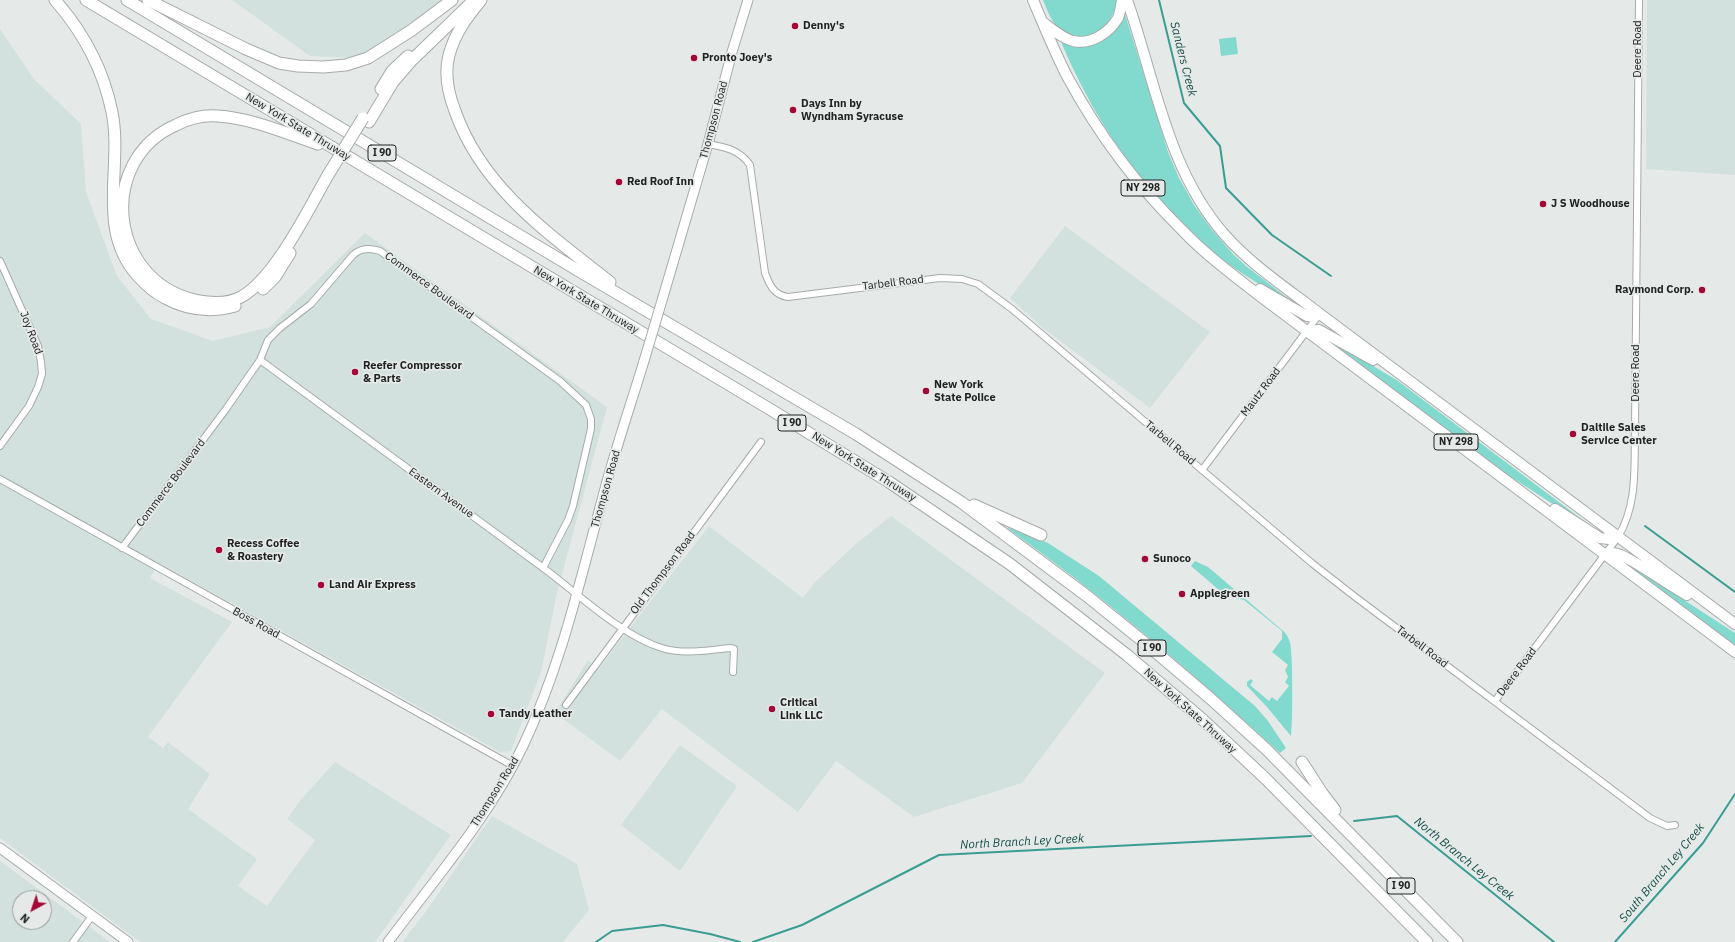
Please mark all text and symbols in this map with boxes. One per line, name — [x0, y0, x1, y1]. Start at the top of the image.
place label: Denny's — [803, 19, 844, 33]
water label: Sanders Creek — [1167, 20, 1199, 98]
street label: Deere Road — [1631, 20, 1645, 78]
marker: Denny's — [790, 21, 800, 31]
place label: Pronto Joey's — [702, 51, 772, 65]
marker: Pronto Joey's — [689, 53, 699, 63]
street label: Thompson Road — [697, 79, 731, 161]
street label: New York State Thruway — [243, 90, 353, 164]
place label: Days Inn by Wyndham Syracuse — [801, 97, 903, 123]
marker: Days Inn by Wyndham Syracuse — [788, 105, 798, 115]
road number: I 90 — [368, 145, 396, 161]
place label: Red Roof Inn — [627, 175, 694, 189]
marker: Red Roof Inn — [614, 177, 624, 187]
road number: NY 298 — [1121, 180, 1165, 196]
place label: J S Woodhouse — [1551, 197, 1630, 211]
marker: J S Woodhouse — [1538, 199, 1548, 209]
street label: Commerce Boulevard — [382, 249, 476, 323]
street label: New York State Thruway — [531, 263, 641, 337]
street label: Tarbell Road — [862, 273, 924, 293]
place label: Raymond Corp. — [1615, 283, 1694, 297]
marker: Raymond Corp. — [1697, 285, 1707, 295]
street label: Joy Road — [17, 310, 45, 356]
street label: Deere Road — [1629, 344, 1643, 402]
place label: Reefer Compressor & Parts — [363, 359, 462, 385]
street label: Mautz Road — [1238, 365, 1284, 419]
marker: Reefer Compressor & Parts — [350, 367, 360, 377]
place label: New York State Police — [934, 378, 996, 404]
marker: New York State Police — [921, 386, 931, 396]
road number: I 90 — [778, 415, 806, 431]
street label: Tarbell Road — [1142, 418, 1198, 468]
place label: Daltile Sales Service Center — [1581, 421, 1657, 447]
street label: New York State Thruway — [809, 429, 919, 505]
marker: Daltile Sales Service Center — [1568, 429, 1578, 439]
road number: NY 298 — [1434, 434, 1478, 450]
street label: Commerce Boulevard — [134, 437, 208, 529]
street label: Thompson Road — [589, 449, 623, 529]
street label: Eastern Avenue — [406, 465, 476, 521]
street label: Old Thompson Road — [628, 529, 698, 617]
place label: Recess Coffee & Roastery — [227, 537, 299, 563]
marker: Recess Coffee & Roastery — [214, 545, 224, 555]
place label: Sunoco — [1153, 552, 1191, 566]
marker: Sunoco — [1140, 554, 1150, 564]
place label: Land Air Express — [329, 578, 416, 592]
marker: Land Air Express — [316, 580, 326, 590]
place label: Applegreen — [1190, 587, 1250, 601]
marker: Applegreen — [1177, 589, 1187, 599]
street label: Boss Road — [230, 605, 282, 641]
street label: Tarbell Road — [1393, 623, 1451, 671]
road number: I 90 — [1138, 640, 1166, 656]
street label: Deere Road — [1494, 645, 1540, 699]
street label: New York State Thruway — [1141, 666, 1239, 756]
place label: Critical Link LLC — [780, 696, 823, 722]
marker: Critical Link LLC — [767, 704, 777, 714]
place label: Tandy Leather — [499, 707, 572, 721]
marker: Tandy Leather — [486, 709, 496, 719]
street label: Thompson Road — [468, 754, 522, 830]
water label: North Branch Ley Creek — [1411, 814, 1517, 904]
water label: South Branch Ley Creek — [1616, 820, 1708, 926]
water label: North Branch Ley Creek — [960, 832, 1084, 852]
road number: I 90 — [1387, 878, 1415, 894]
north arrow — [12, 890, 52, 930]
text: N — [17, 911, 32, 926]

